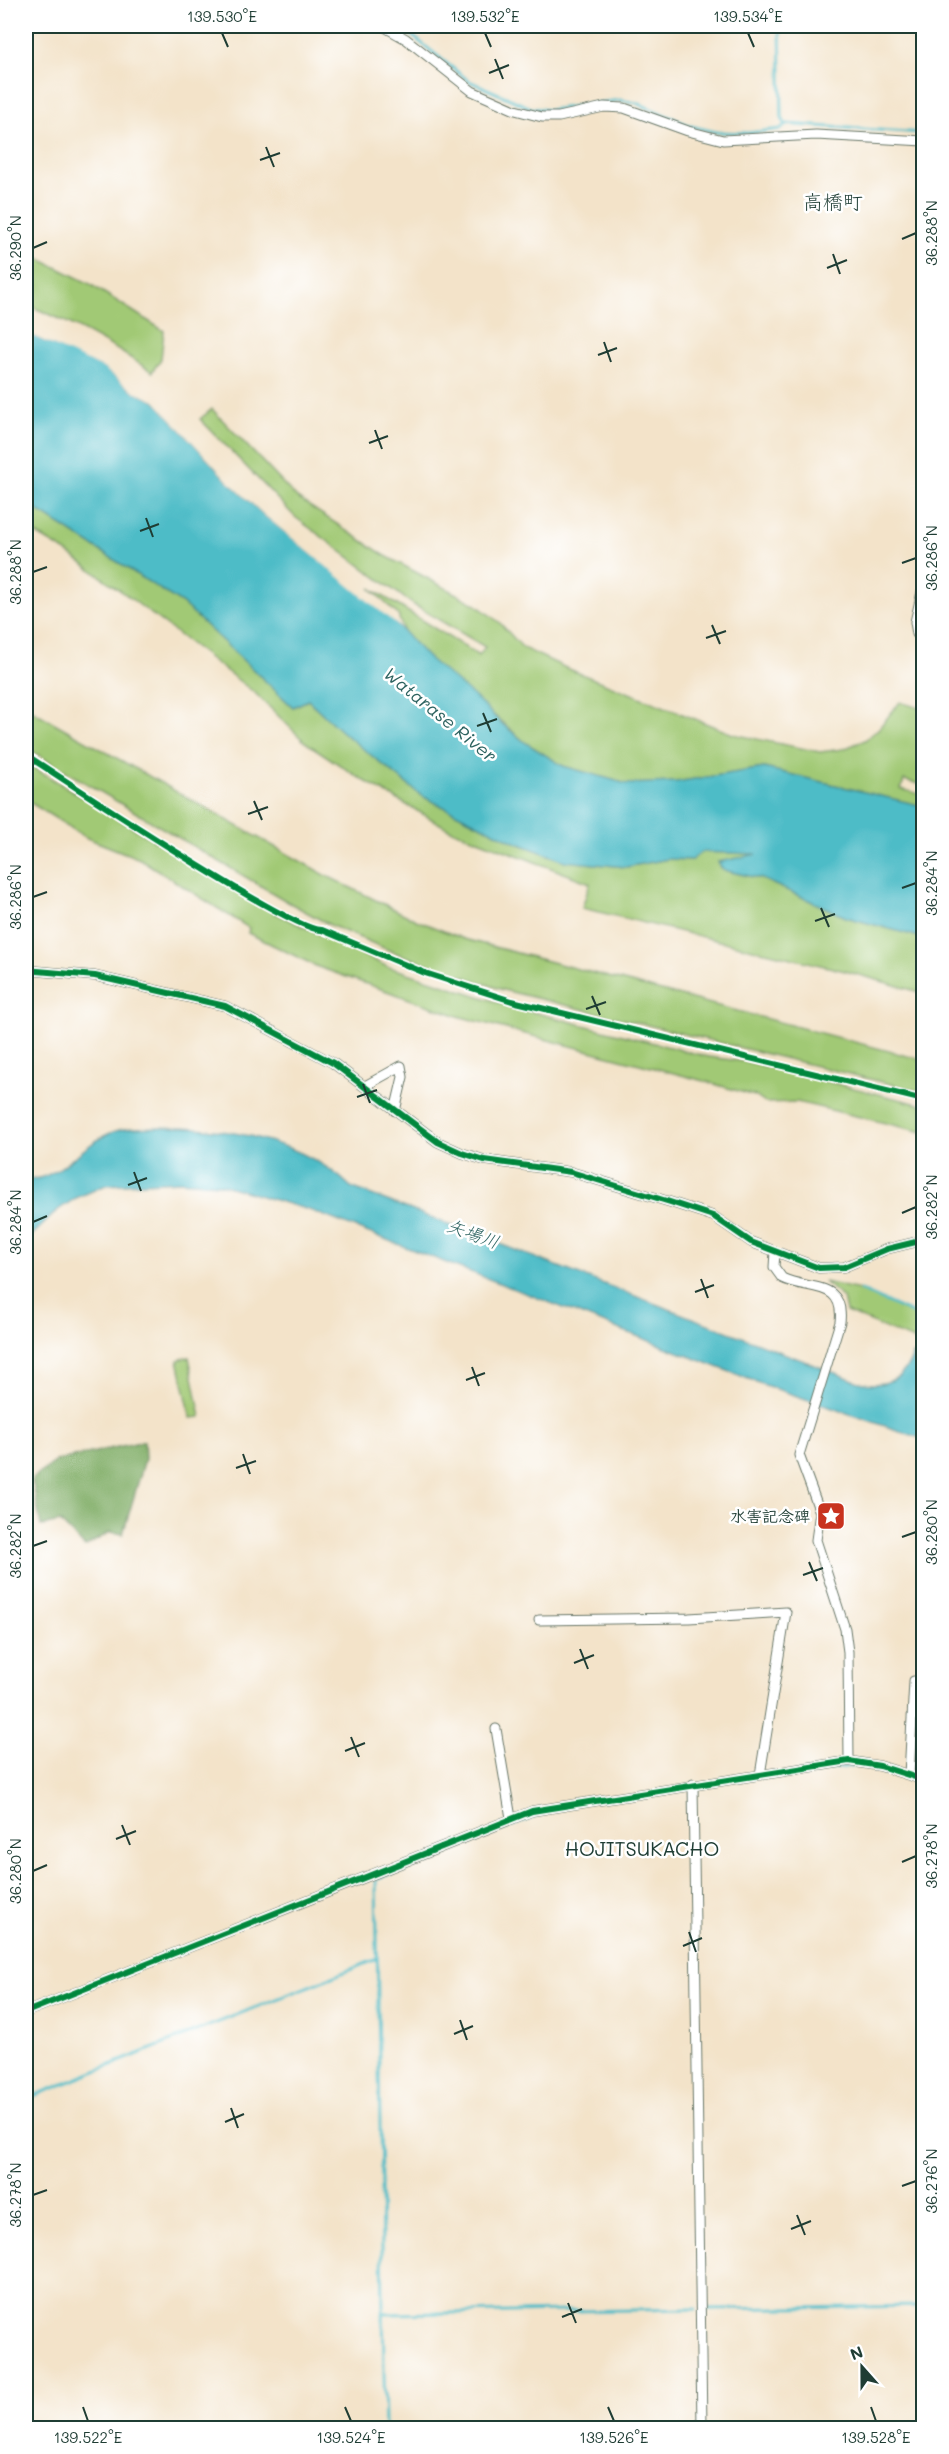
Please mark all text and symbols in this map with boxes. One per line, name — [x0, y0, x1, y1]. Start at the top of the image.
text: 139.530°E — [187, 6, 257, 26]
text: 139.532°E — [450, 6, 520, 26]
text: 139.534°E — [713, 6, 783, 26]
district label: 高橋町 — [803, 188, 863, 214]
text: 36.288°N — [921, 200, 941, 266]
text: 36.290°N — [5, 215, 25, 281]
text: 36.286°N — [921, 525, 941, 591]
text: 36.288°N — [5, 539, 25, 605]
water label: Watarase River — [379, 661, 502, 767]
text: 36.284°N — [921, 850, 941, 916]
text: 36.286°N — [5, 864, 25, 930]
text: 36.282°N — [921, 1175, 941, 1239]
text: 36.284°N — [5, 1189, 25, 1255]
water label: 矢場川 — [444, 1213, 503, 1254]
text: 36.280°N — [921, 1499, 941, 1565]
place icon: 水害記念碑 — [815, 1500, 847, 1532]
place label: 水害記念碑 — [730, 1505, 810, 1526]
text: 36.282°N — [5, 1514, 25, 1578]
text: 36.278°N — [921, 1824, 941, 1888]
district label: HOJITSUKACHO — [565, 1835, 719, 1861]
text: 36.280°N — [5, 1838, 25, 1904]
text: 36.276°N — [921, 2149, 941, 2213]
text: 36.278°N — [5, 2163, 25, 2227]
north arrow — [832, 2337, 892, 2397]
text: N — [847, 2341, 866, 2365]
text: 139.522°E — [54, 2427, 123, 2447]
text: 139.524°E — [316, 2427, 386, 2447]
text: 139.526°E — [579, 2427, 649, 2447]
text: 139.528°E — [841, 2427, 911, 2447]

